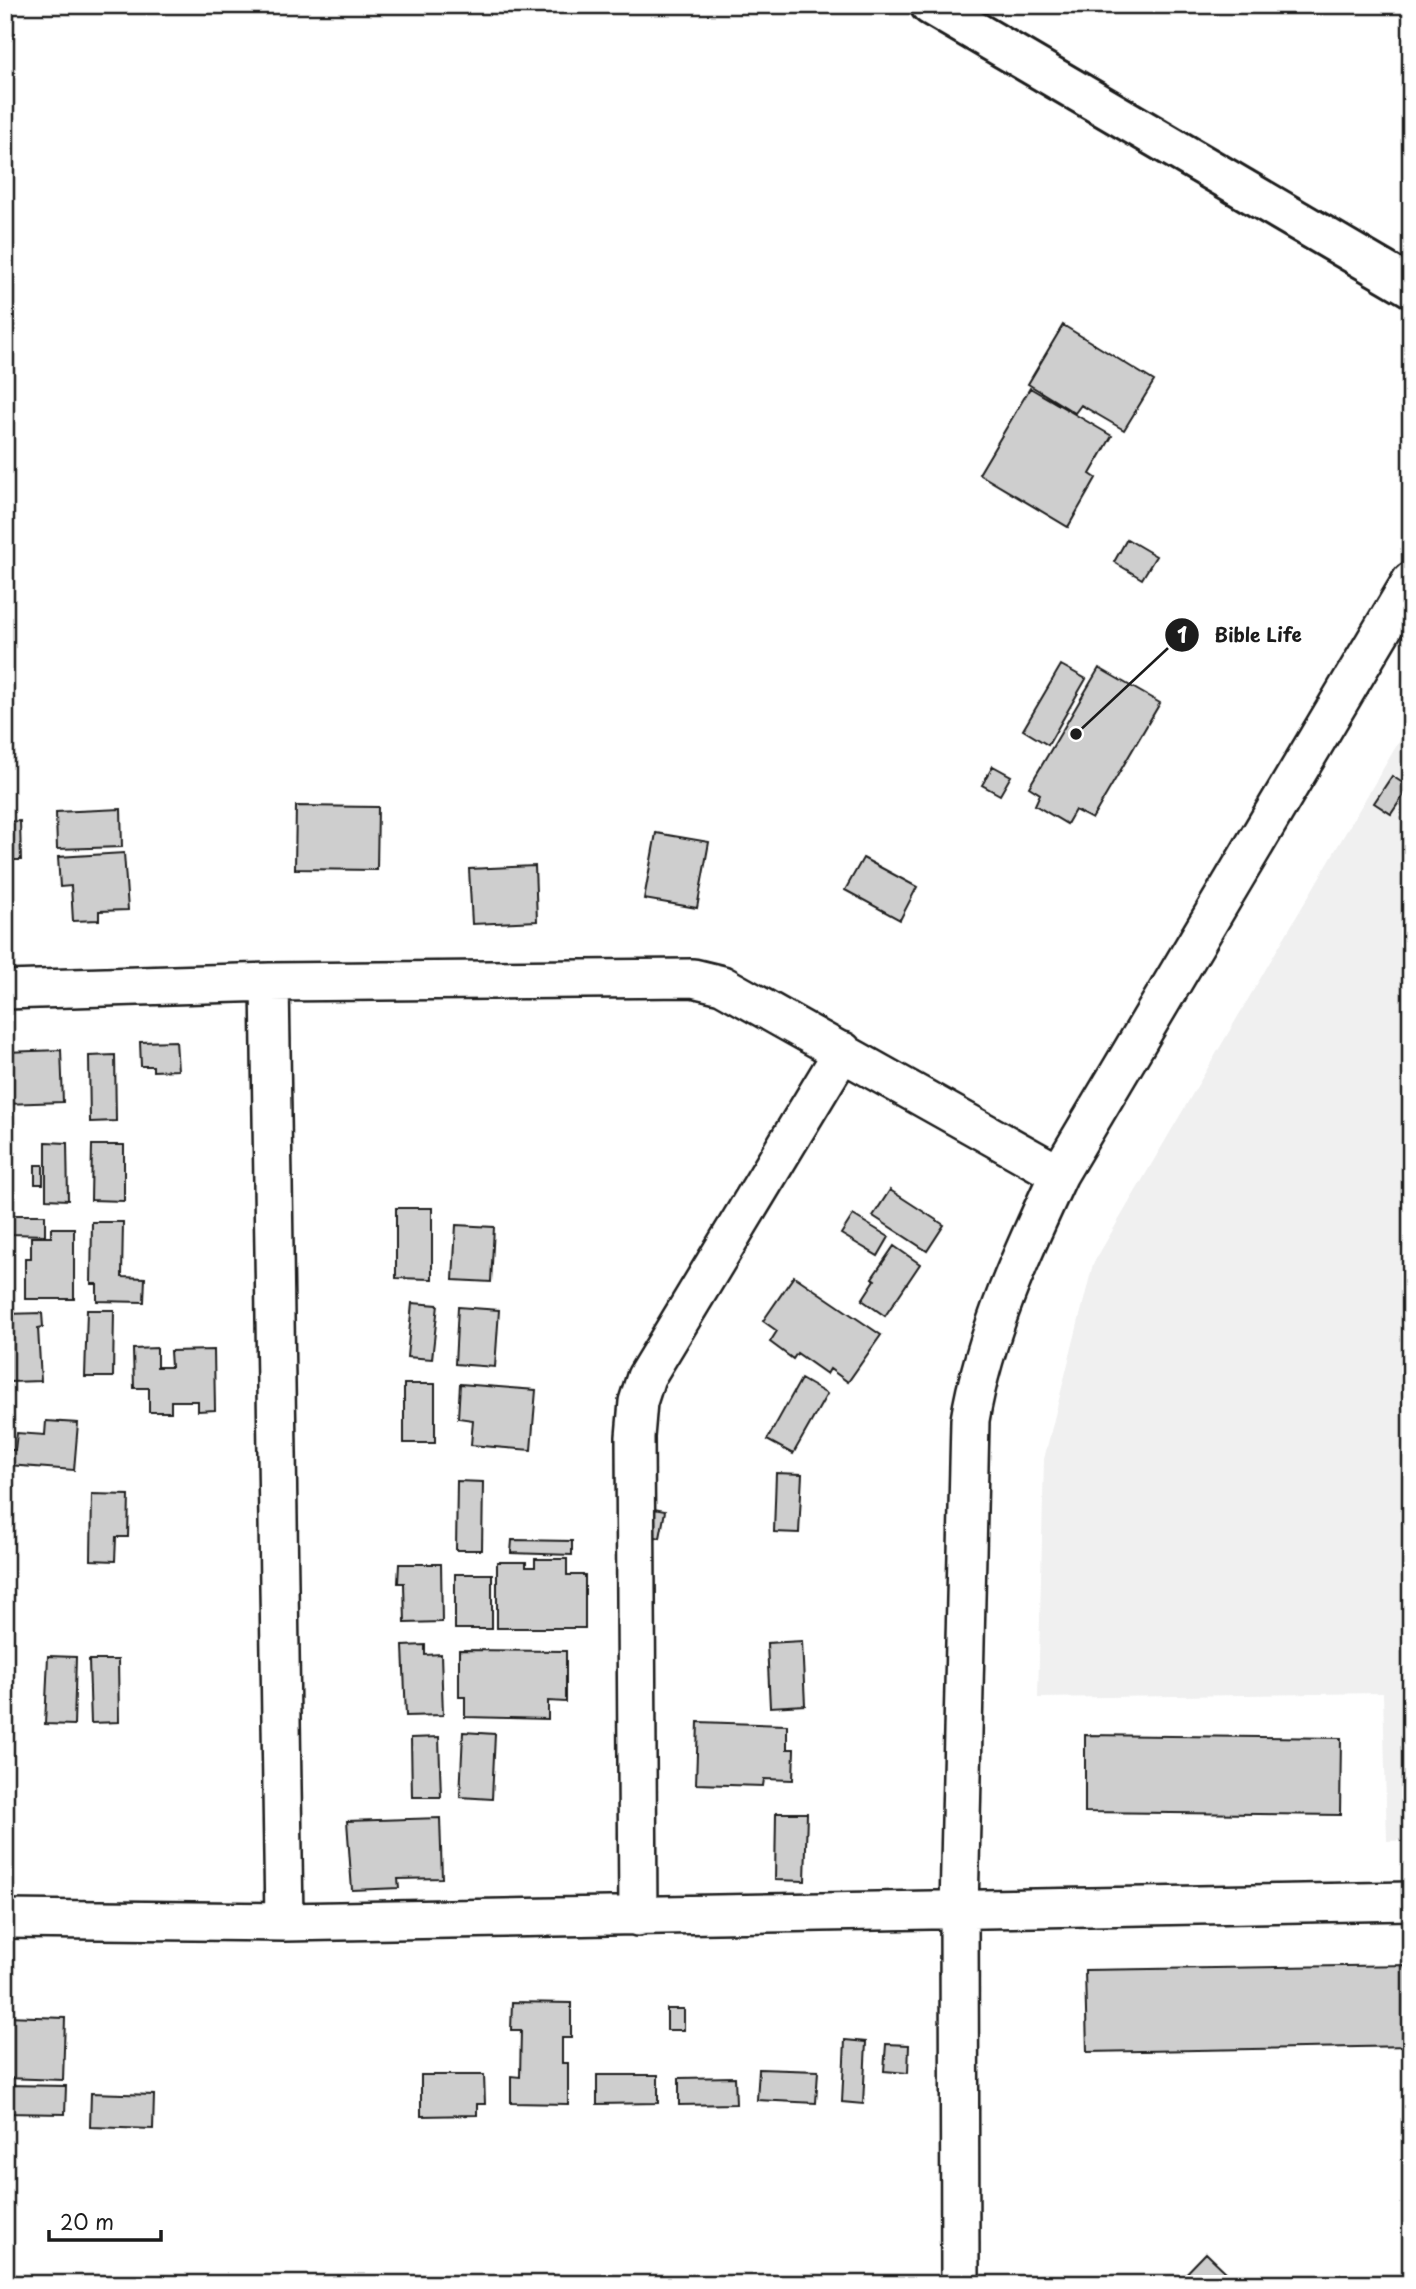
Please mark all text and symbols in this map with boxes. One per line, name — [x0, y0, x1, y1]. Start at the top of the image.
callout: Bible Life — [1165, 615, 1316, 655]
text: 1 — [1177, 618, 1187, 650]
text: Bible Life — [1214, 620, 1302, 648]
scale bar — [49, 2198, 161, 2242]
text: 20 m — [60, 2205, 114, 2237]

